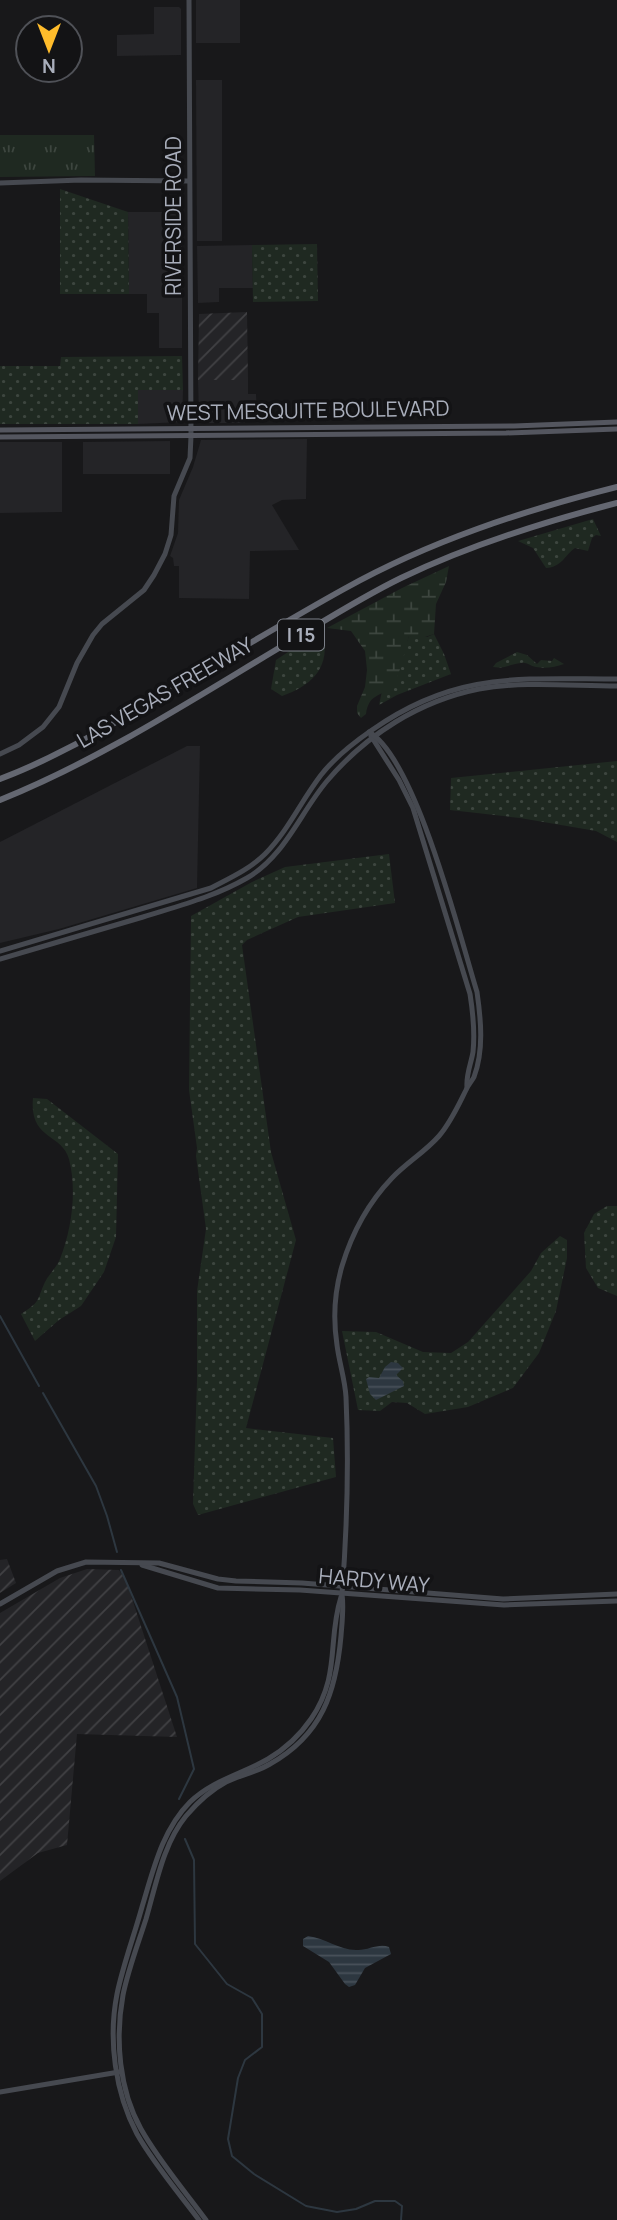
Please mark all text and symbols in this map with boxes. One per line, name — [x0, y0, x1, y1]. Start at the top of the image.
north arrow — [14, 14, 84, 84]
text: N — [42, 53, 56, 79]
street label: RIVERSIDE ROAD — [159, 136, 187, 296]
street label: WEST MESQUITE BOULEVARD — [166, 394, 450, 426]
road number: I 15 — [278, 620, 324, 650]
street label: LAS VEGAS FREEWAY — [71, 630, 258, 754]
street label: HARDY WAY — [317, 1561, 431, 1599]

